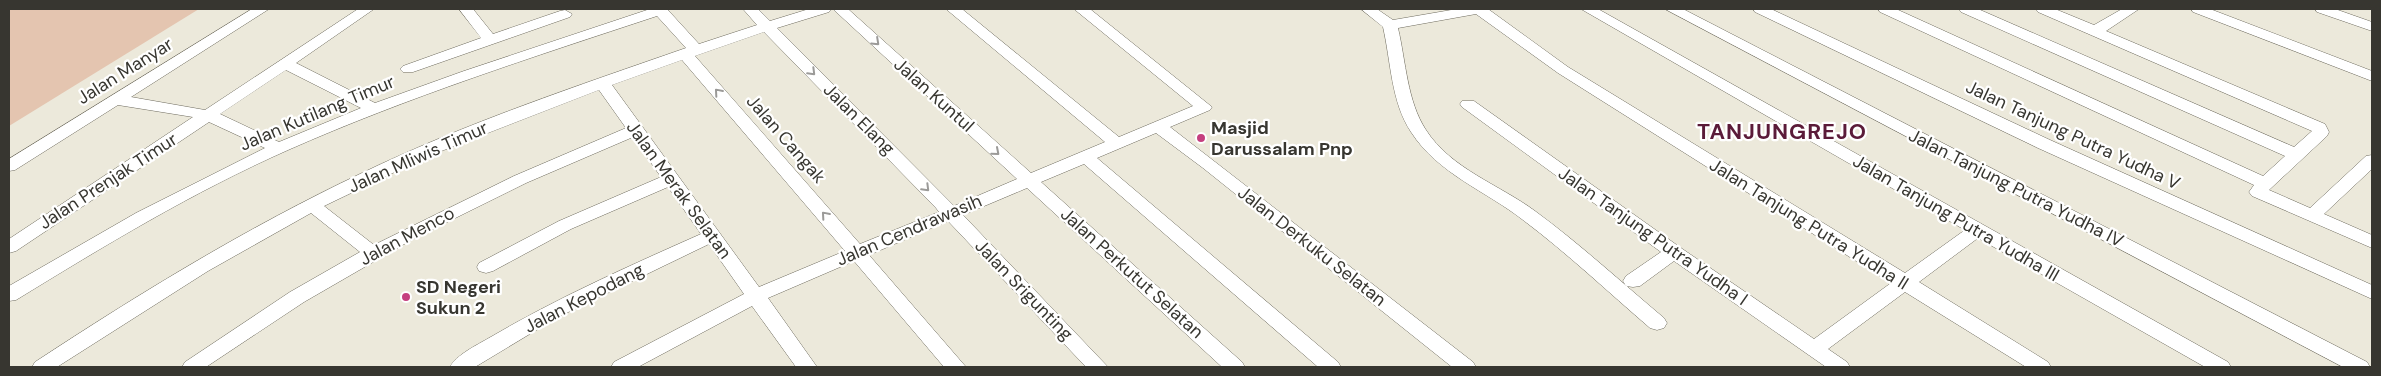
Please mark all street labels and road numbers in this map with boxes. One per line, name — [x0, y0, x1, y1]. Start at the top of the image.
street label: Jalan Manyar — [73, 32, 178, 110]
street label: Jalan Kuntul — [889, 53, 979, 137]
street label: Jalan Kutilang Timur — [236, 69, 398, 156]
street label: Jalan Tanjung Putra Yudha V — [1962, 75, 2184, 195]
street label: Jalan Elang — [818, 78, 900, 160]
street label: Jalan Cangak — [741, 90, 831, 188]
street label: Jalan Mliwis Timur — [344, 115, 492, 199]
street label: Jalan Merak Selatan — [621, 116, 737, 264]
street label: Jalan Tanjung Putra Yudha IV — [1904, 123, 2128, 253]
street label: Jalan Prenjak Timur — [34, 127, 182, 235]
street label: Jalan Tanjung Putra Yudha III — [1848, 149, 2064, 287]
street label: Jalan Tanjung Putra Yudha II — [1705, 153, 1913, 295]
street label: Jalan Tanjung Putra Yudha I — [1553, 161, 1753, 311]
street label: Jalan Derkuku Selatan — [1233, 181, 1391, 311]
street label: Jalan Cendrawasih — [833, 189, 985, 271]
street label: Jalan Menco — [355, 201, 459, 271]
street label: Jalan Perkutut Selatan — [1055, 202, 1209, 344]
street label: Jalan Srigunting — [970, 234, 1078, 346]
street label: Jalan Kepodang — [520, 258, 648, 338]

